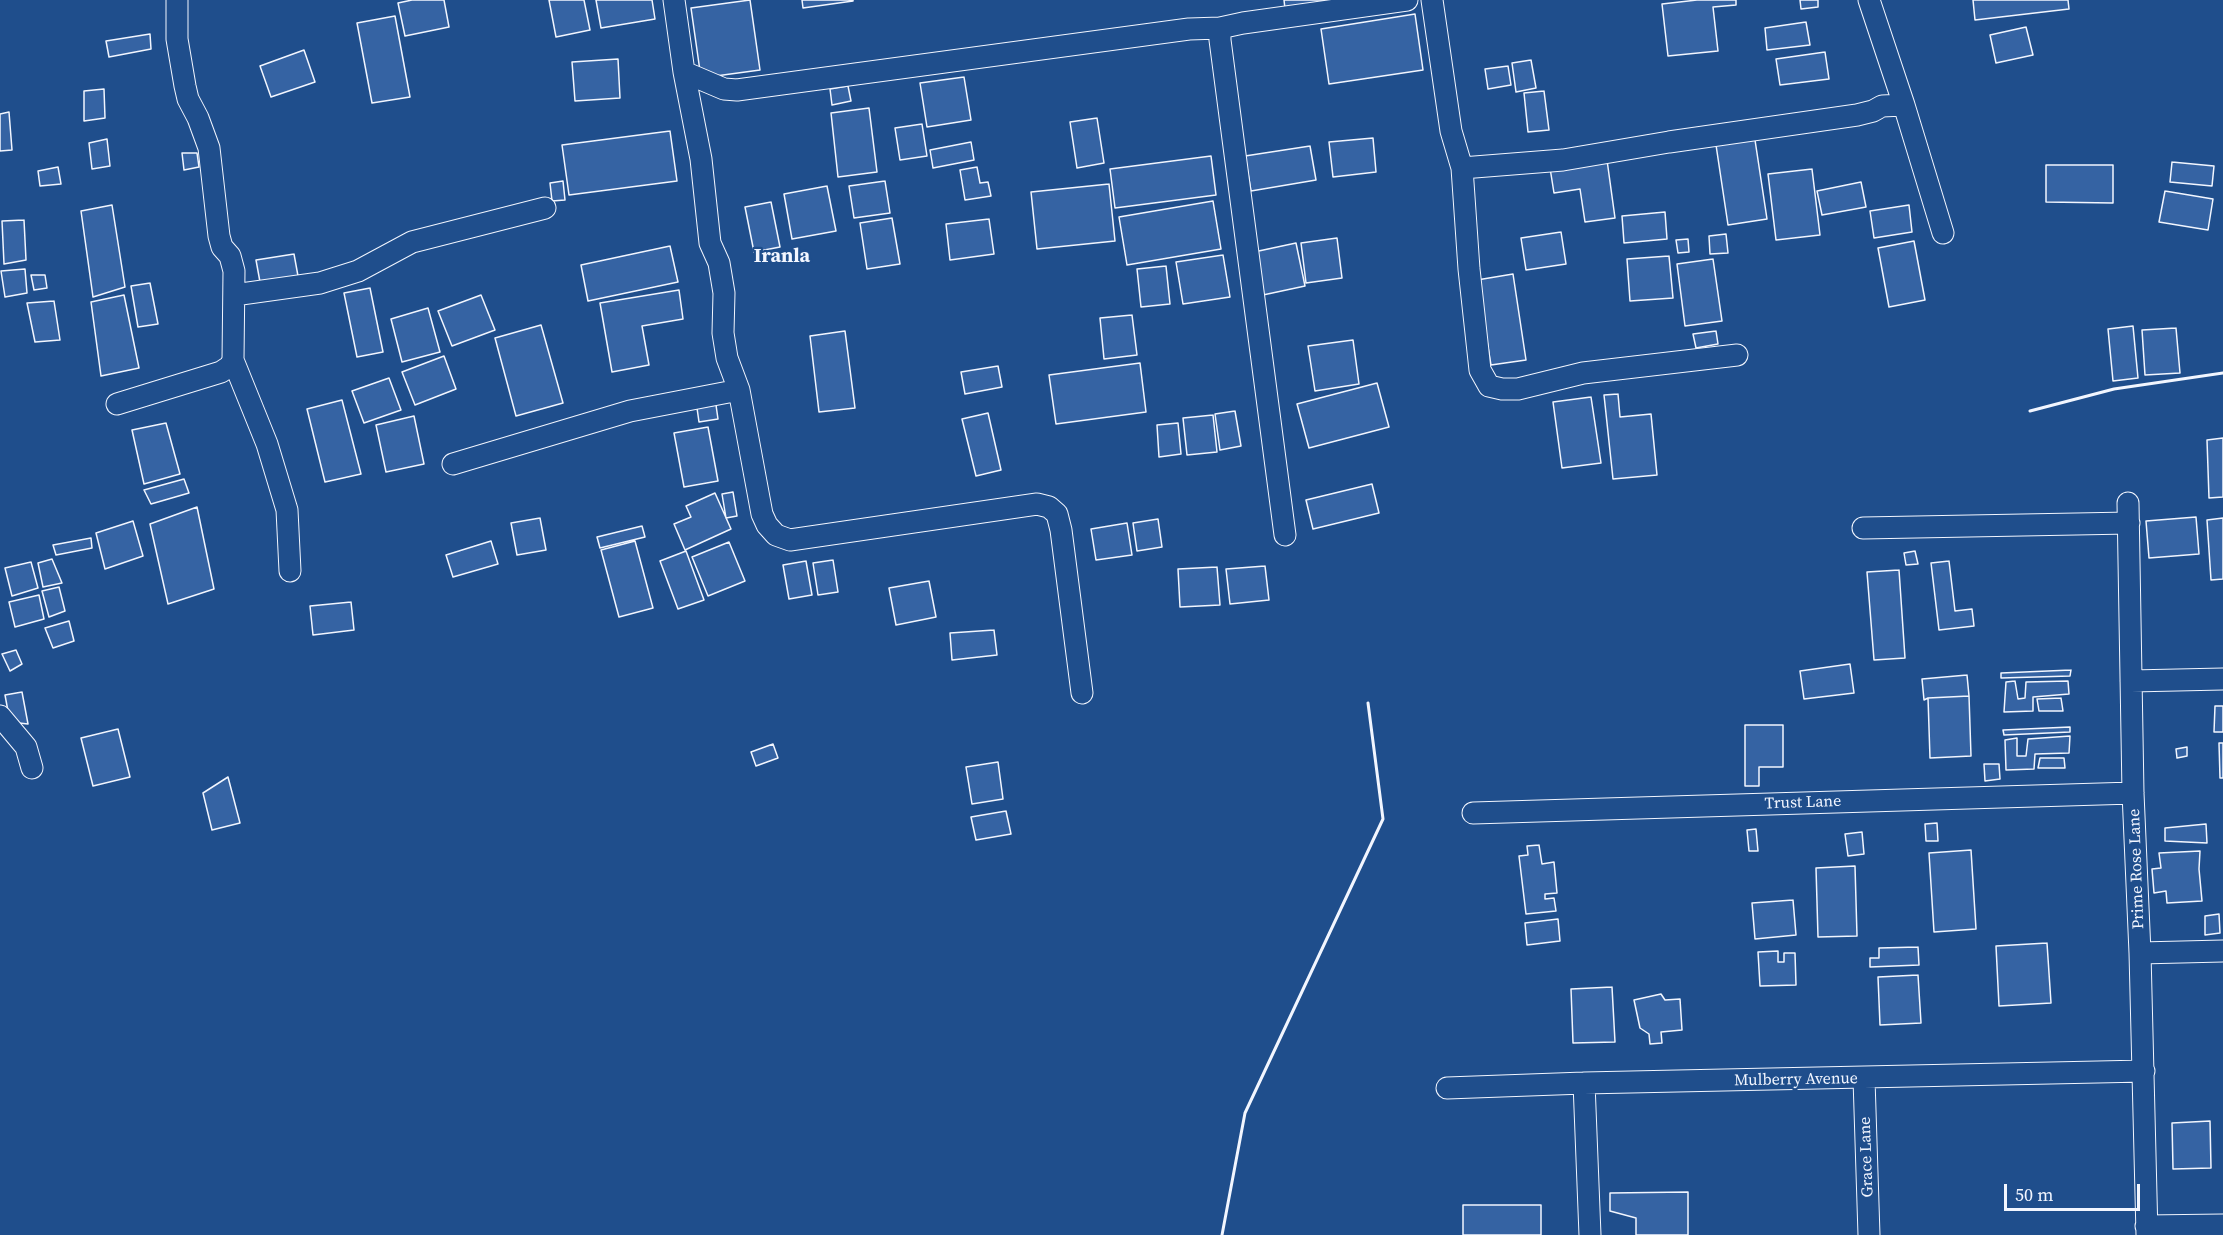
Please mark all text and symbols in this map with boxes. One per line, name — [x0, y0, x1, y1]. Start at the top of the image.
district label: Iranla — [754, 245, 810, 269]
street label: Trust Lane — [1764, 792, 1842, 814]
street label: Prime Rose Lane — [2125, 808, 2149, 930]
street label: Mulberry Avenue — [1734, 1069, 1858, 1091]
street label: Grace Lane — [1856, 1116, 1878, 1198]
scale bar — [2007, 1172, 2144, 1210]
text: 50 m — [2015, 1182, 2053, 1207]

